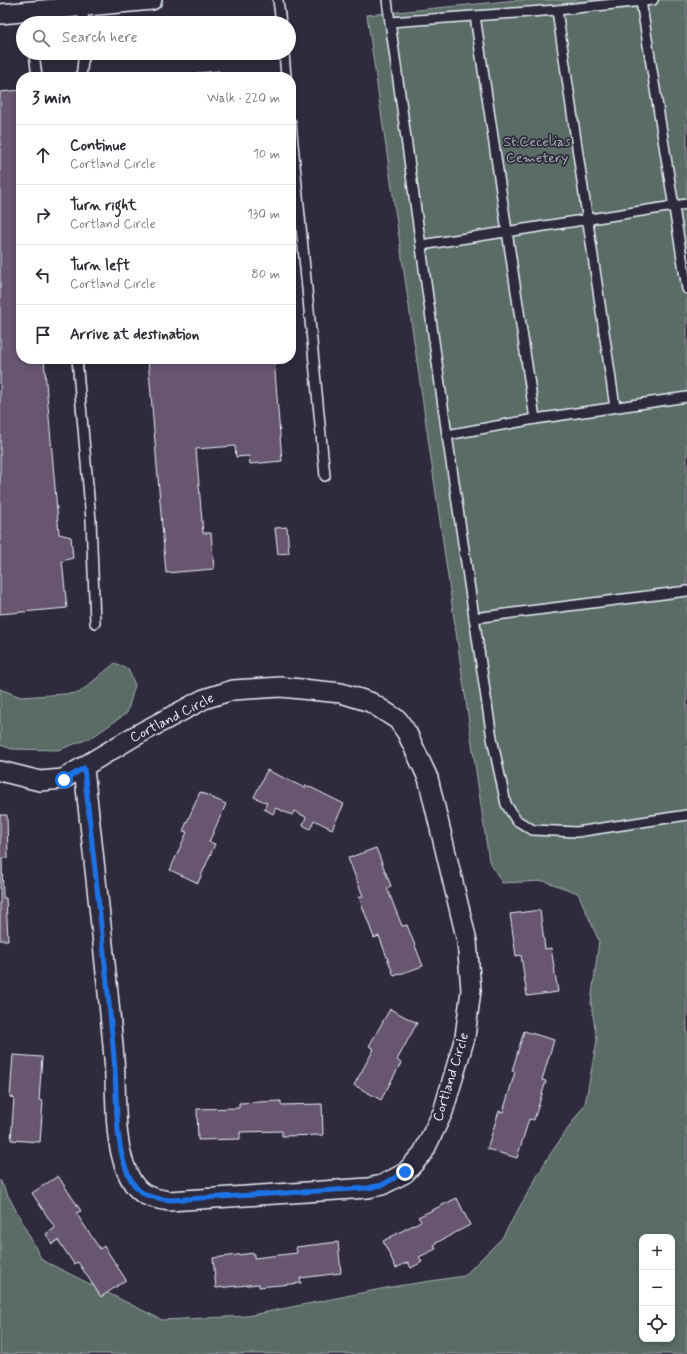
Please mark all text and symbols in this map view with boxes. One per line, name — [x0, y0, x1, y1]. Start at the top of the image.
search box — [16, 16, 296, 60]
icon: search — [30, 27, 52, 49]
text: Search here — [62, 28, 138, 48]
text: 3 min — [32, 87, 71, 109]
text: Walk · 220 m — [207, 90, 280, 107]
park label: St.Cecelias Cemetery — [503, 133, 571, 167]
text: Continue — [70, 136, 126, 156]
icon: ahead — [32, 144, 54, 166]
text: 10 m — [253, 146, 280, 163]
text: Cortland Circle — [70, 156, 156, 173]
text: Turn right — [70, 196, 137, 216]
icon: right — [32, 204, 54, 226]
text: 130 m — [247, 206, 280, 223]
text: Cortland Circle — [70, 216, 156, 233]
text: Turn left — [70, 256, 130, 276]
icon: left — [32, 264, 54, 286]
text: 80 m — [251, 266, 280, 283]
text: Cortland Circle — [70, 276, 156, 293]
icon: arrive — [32, 324, 54, 346]
text: Arrive at destination — [70, 325, 199, 345]
street label: Cortland Circle — [127, 689, 217, 747]
route start — [55, 771, 73, 789]
street label: Cortland Circle — [429, 1030, 473, 1124]
route end — [396, 1163, 414, 1181]
map controls — [639, 1234, 675, 1342]
button: + — [639, 1234, 675, 1270]
button: − — [639, 1270, 675, 1306]
button: locate — [639, 1306, 675, 1342]

